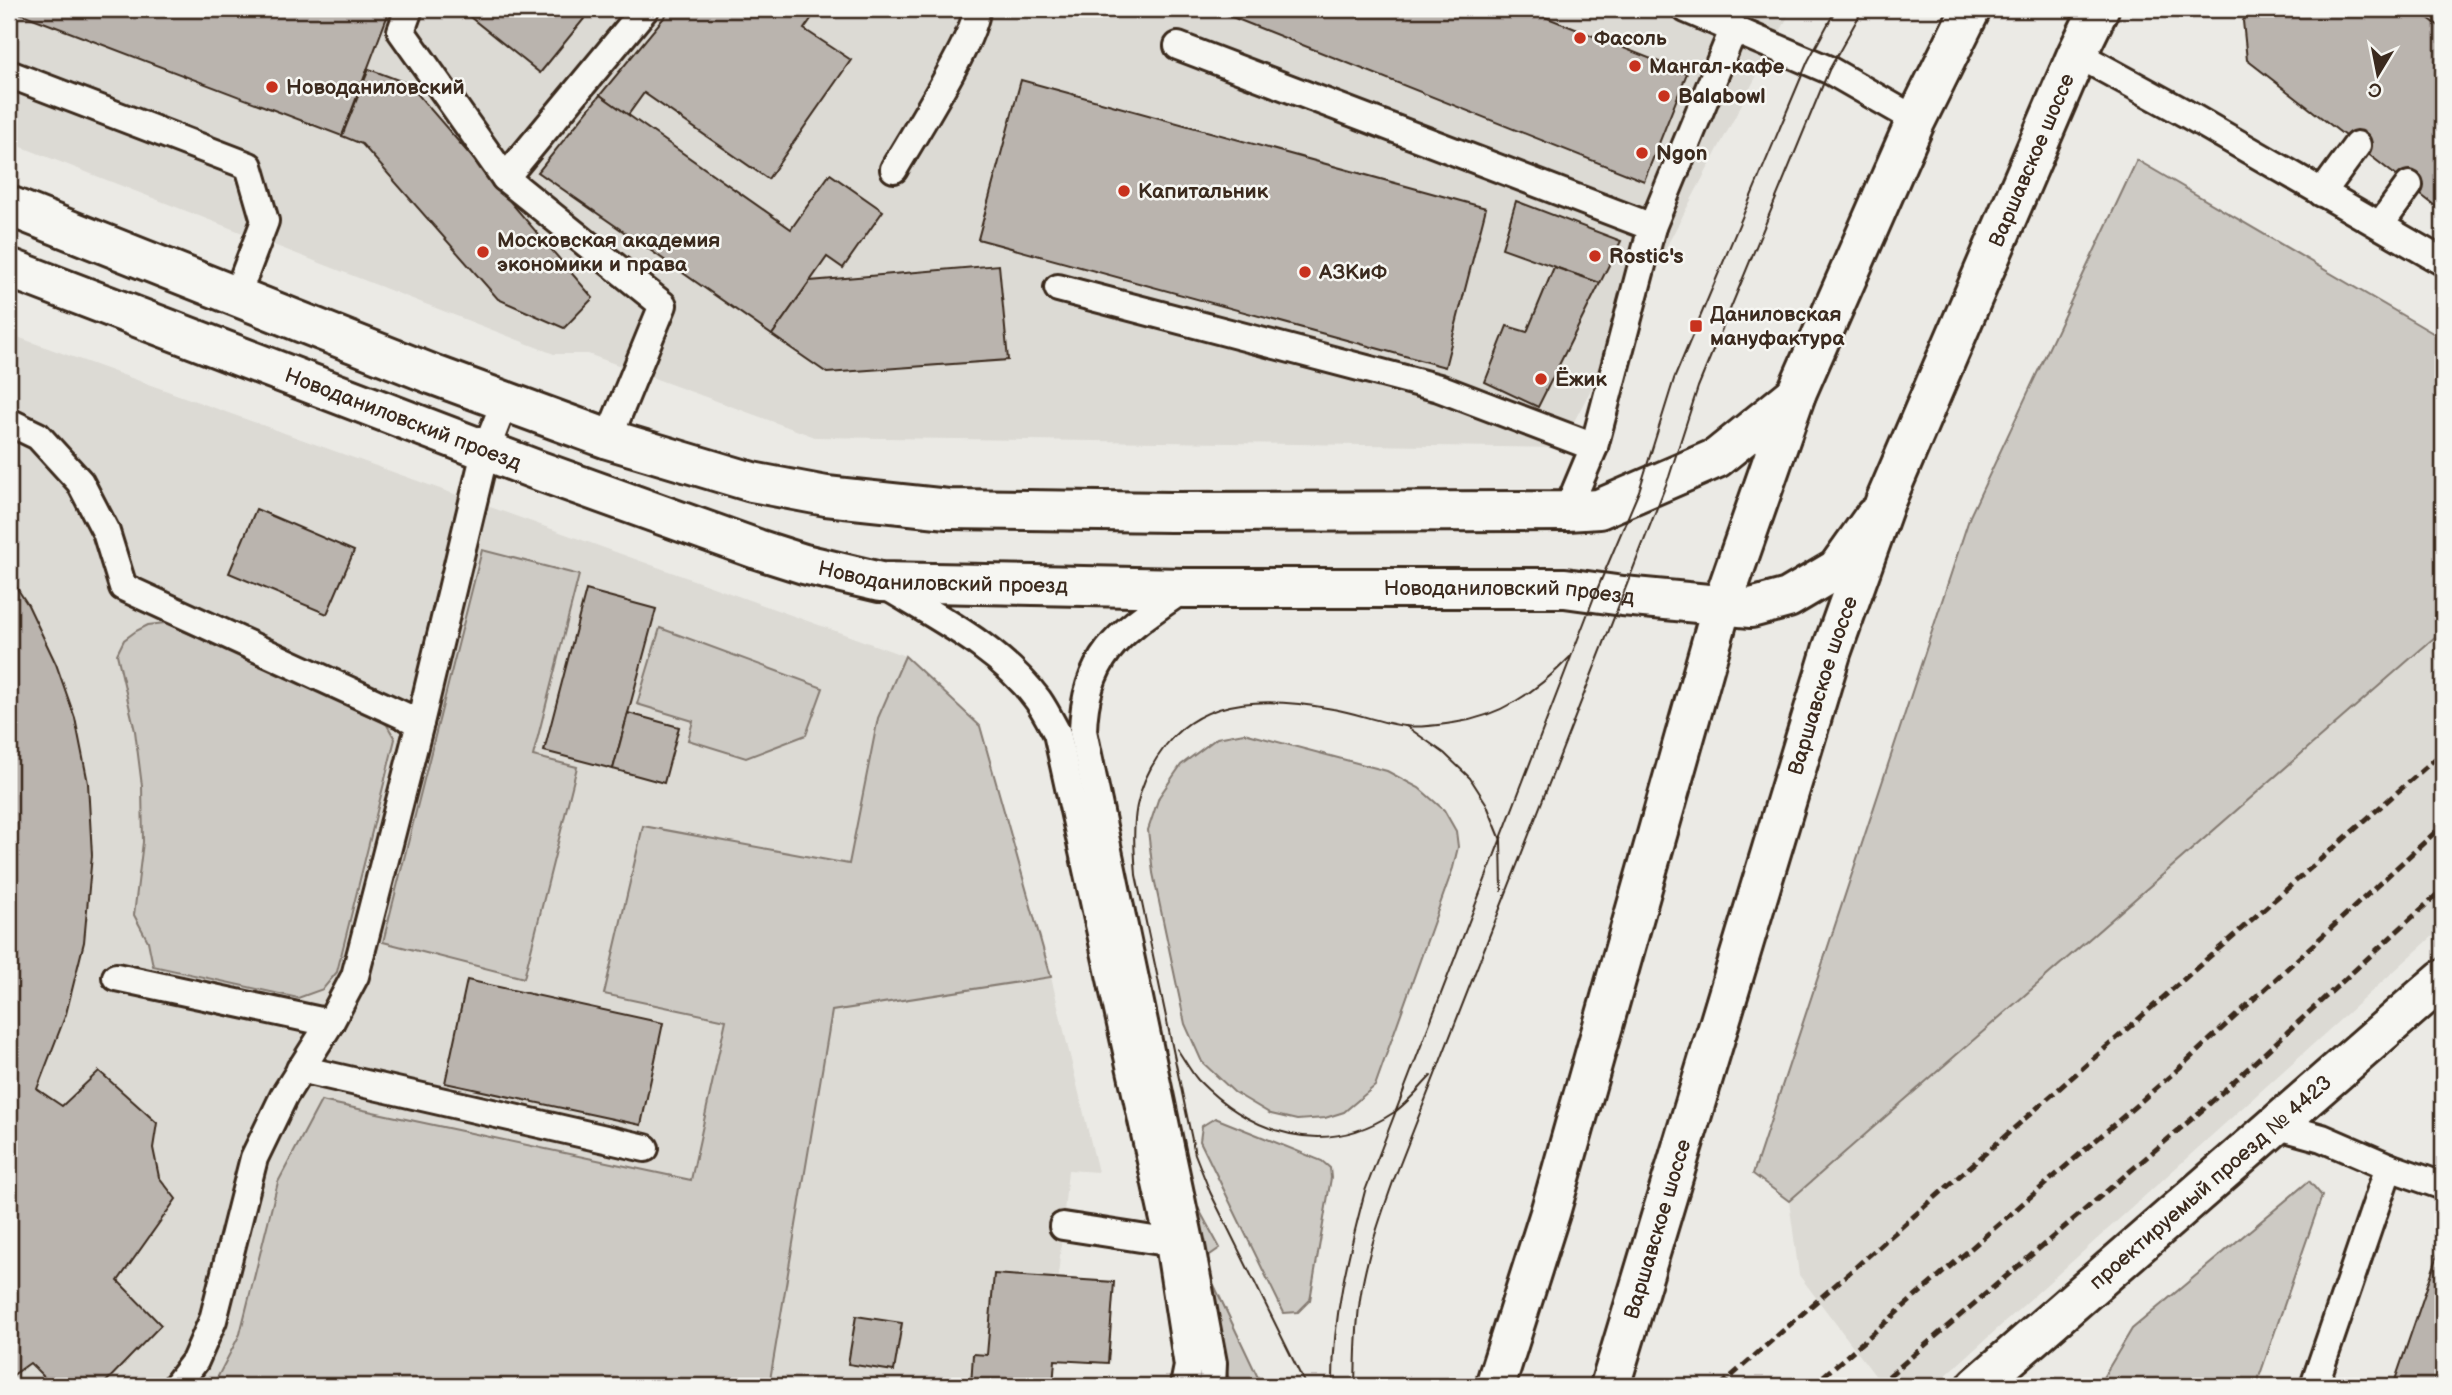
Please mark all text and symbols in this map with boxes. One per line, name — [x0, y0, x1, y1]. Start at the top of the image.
place label: Фасоль — [1594, 26, 1667, 51]
marker: Фасоль — [1572, 30, 1588, 46]
north arrow — [2344, 38, 2414, 108]
place label: Мангал-кафе — [1649, 54, 1785, 79]
marker: Мангал-кафе — [1627, 58, 1643, 74]
street label: Варшавское шоссе — [1984, 69, 2080, 251]
place label: Новоданиловский — [286, 75, 465, 100]
text: С — [2367, 77, 2384, 102]
marker: Новоданиловский — [264, 79, 280, 95]
place label: Balabowl — [1678, 84, 1766, 109]
marker: Balabowl — [1656, 88, 1672, 104]
place label: Ngon — [1656, 141, 1707, 166]
marker: Ngon — [1634, 145, 1650, 161]
place label: Капитальник — [1138, 179, 1269, 204]
marker: Капитальник — [1116, 183, 1132, 199]
place label: Московская академия экономики и права — [497, 228, 720, 277]
marker: Московская академия экономики и права — [475, 244, 491, 260]
place label: Rostic's — [1609, 244, 1684, 269]
marker: Rostic's — [1587, 248, 1603, 264]
place label: АЗКиФ — [1318, 260, 1387, 285]
marker: АЗКиФ — [1297, 264, 1313, 280]
place label: Даниловская мануфактура — [1710, 302, 1845, 351]
marker: Даниловская мануфактура — [1688, 318, 1704, 334]
street label: Новоданиловский проезд — [281, 363, 525, 476]
place label: Ёжик — [1555, 367, 1607, 392]
marker: Ёжик — [1533, 371, 1549, 387]
street label: Новоданиловский проезд — [816, 556, 1068, 599]
street label: Новоданиловский проезд — [1384, 576, 1636, 610]
street label: Варшавское шоссе — [1783, 593, 1863, 778]
street label: проектируемый проезд № 4423 — [2085, 1070, 2337, 1295]
street label: Варшавское шоссе — [1619, 1136, 1697, 1322]

